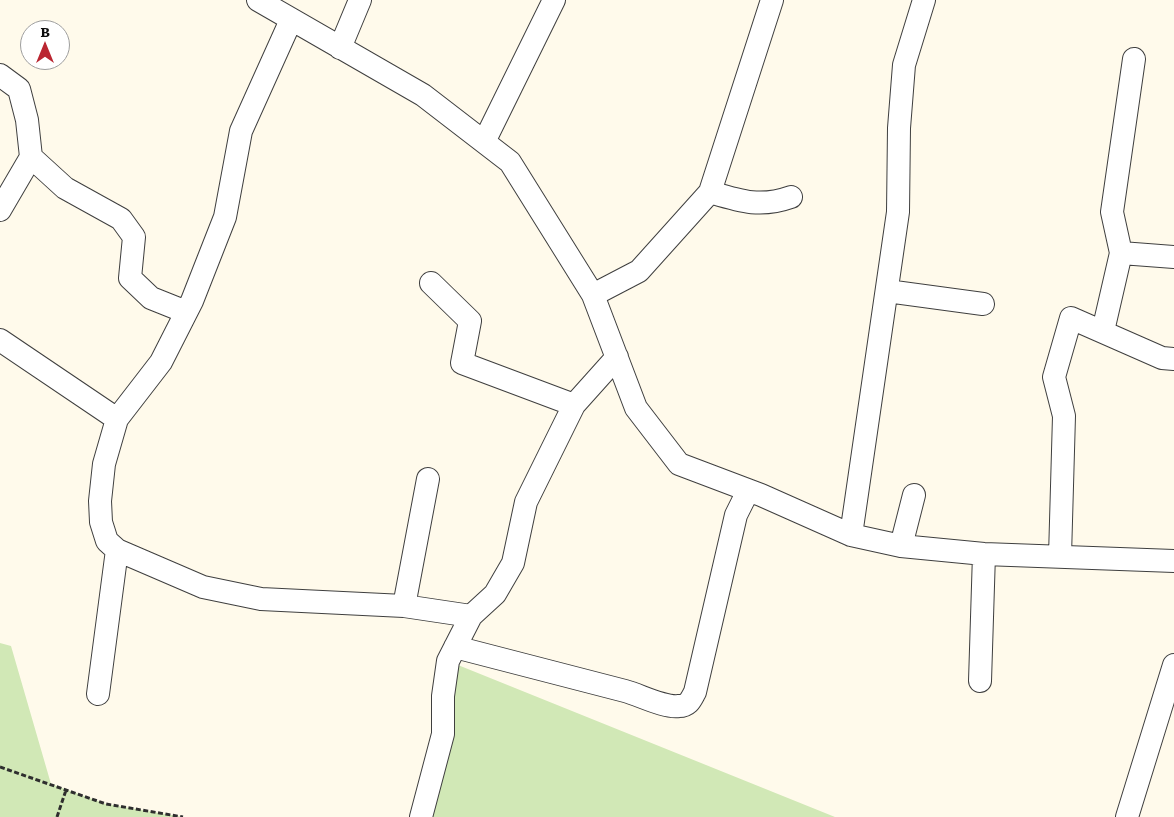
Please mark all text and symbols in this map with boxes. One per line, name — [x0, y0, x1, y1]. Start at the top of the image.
north arrow — [20, 20, 70, 70]
text: B — [40, 21, 50, 41]

